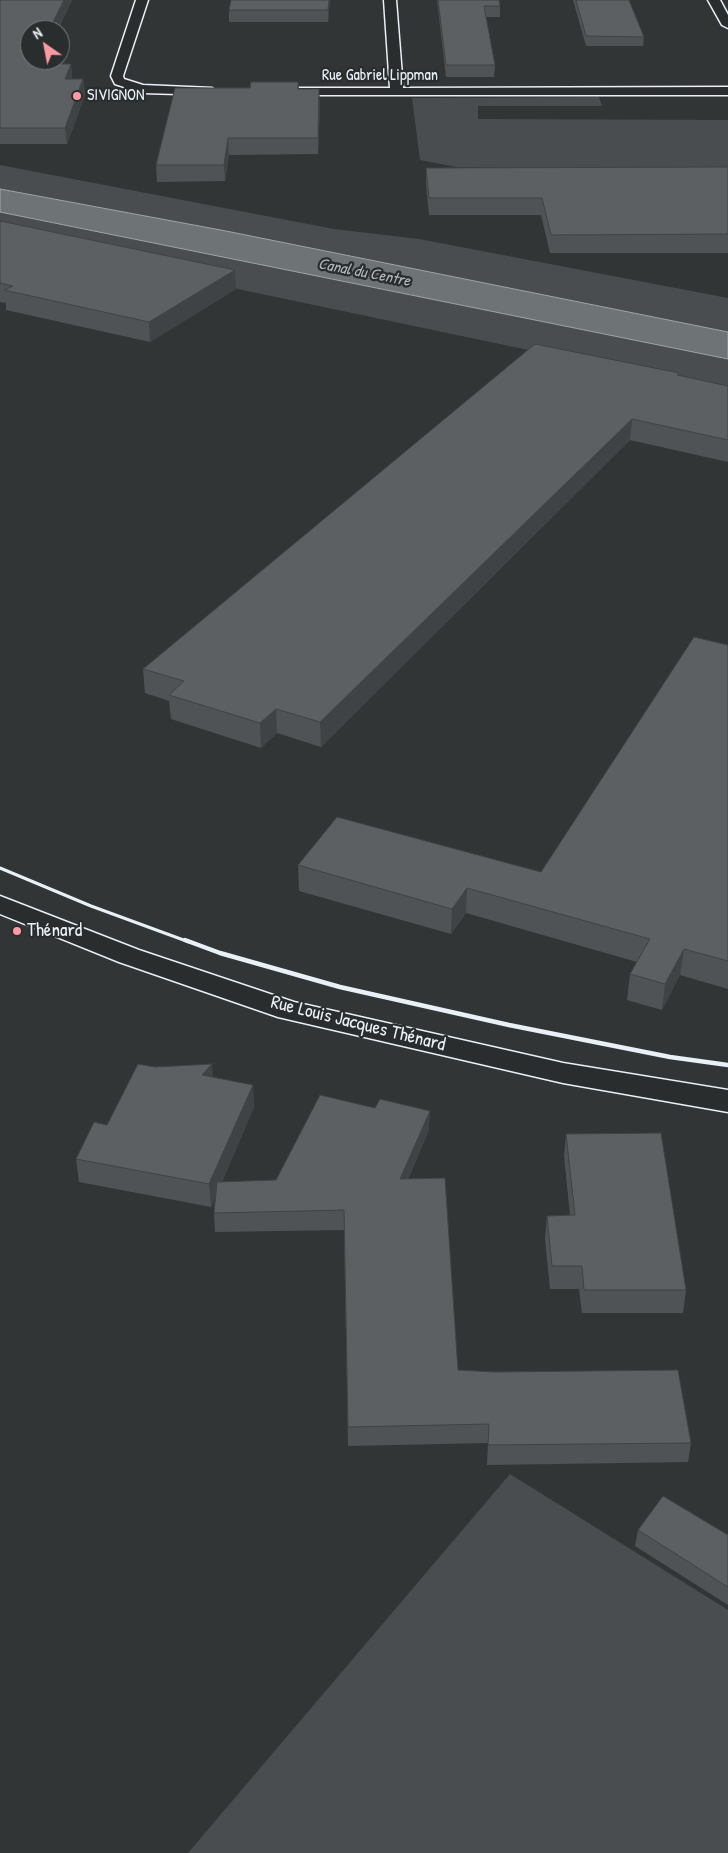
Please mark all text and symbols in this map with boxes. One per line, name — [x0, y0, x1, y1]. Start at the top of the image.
north arrow — [20, 20, 70, 70]
text: N — [29, 23, 45, 43]
street label: Rue Gabriel Lippman — [322, 66, 438, 86]
place label: SIVIGNON — [87, 86, 144, 106]
marker: SIVIGNON — [71, 90, 83, 102]
water label: Canal du Centre — [316, 255, 412, 291]
place label: Thénard — [27, 920, 82, 942]
marker: Thénard — [11, 925, 23, 937]
street label: Rue Louis Jacques Thénard — [268, 991, 448, 1057]

